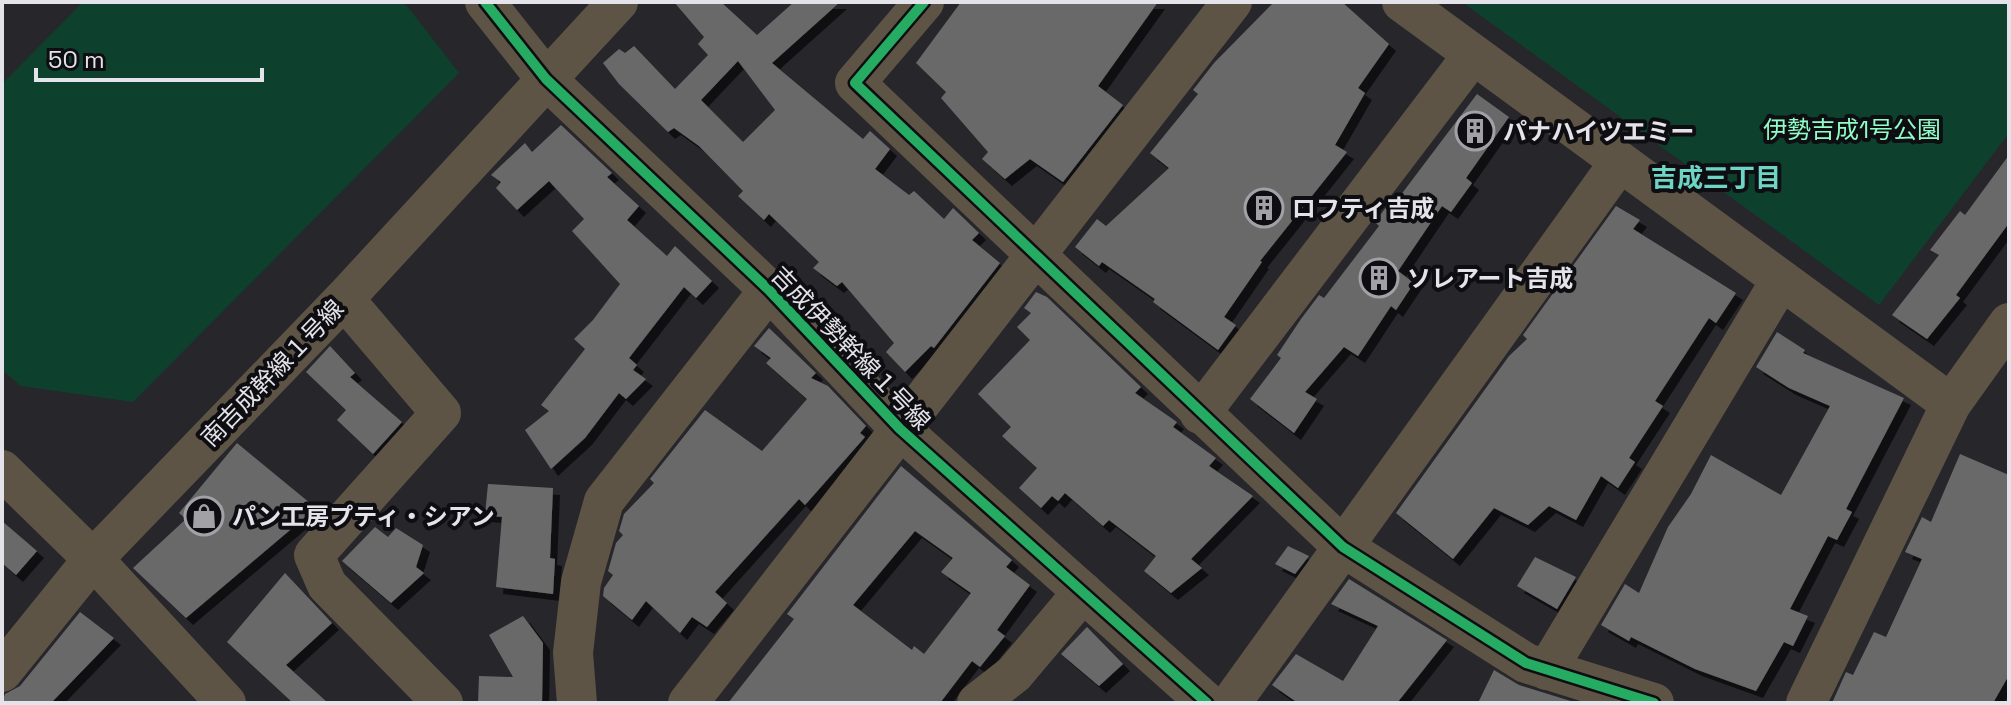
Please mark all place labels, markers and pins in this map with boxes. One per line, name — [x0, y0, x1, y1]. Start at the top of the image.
building icon: パナハイツエミー — [1454, 110, 1496, 152]
place label: パナハイツエミー — [1503, 116, 1695, 147]
building icon: ロフティ吉成 — [1243, 187, 1285, 229]
place label: ロフティ吉成 — [1292, 193, 1435, 224]
building icon: ソレアート吉成 — [1358, 257, 1400, 299]
place label: ソレアート吉成 — [1407, 263, 1574, 294]
shop icon: パン工房プティ・シアン — [183, 495, 225, 537]
place label: パン工房プティ・シアン — [232, 501, 495, 532]

